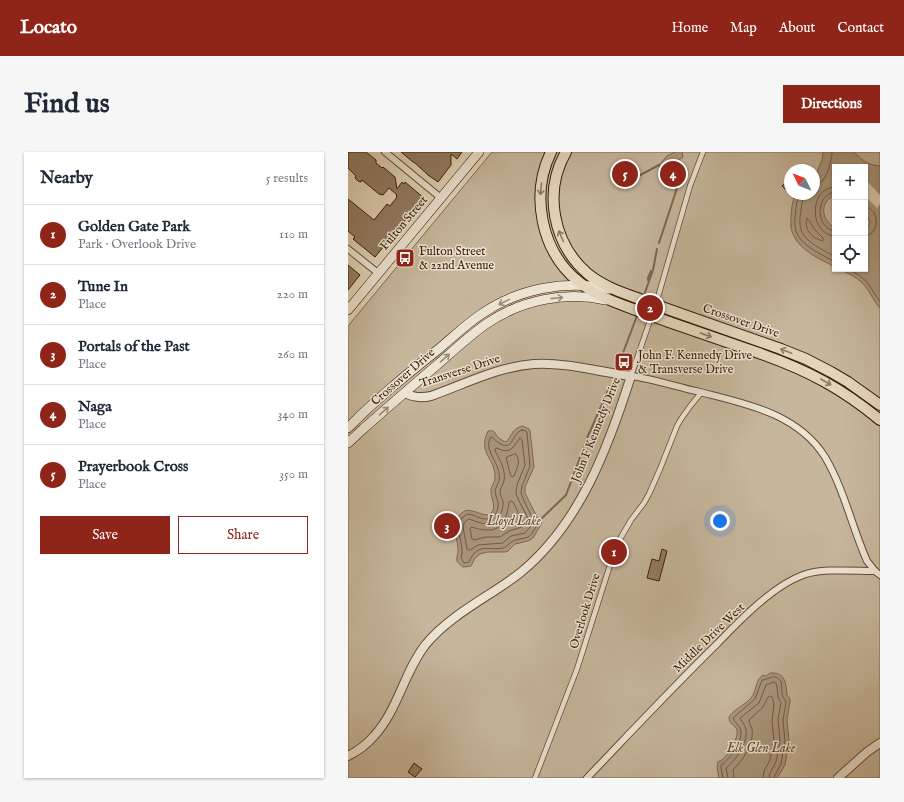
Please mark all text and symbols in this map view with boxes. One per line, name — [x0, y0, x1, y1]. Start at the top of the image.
text: Locato — [20, 16, 77, 40]
text: Home — [672, 19, 708, 37]
text: Map — [730, 19, 757, 37]
text: About — [779, 19, 815, 37]
text: Contact — [837, 19, 884, 37]
button: Directions — [783, 85, 880, 123]
text: Find us — [24, 87, 110, 122]
pin: 5 — [612, 159, 638, 189]
pin: 4 — [660, 159, 686, 189]
north arrow — [784, 164, 820, 200]
map controls — [832, 164, 868, 272]
button: + — [832, 164, 868, 200]
text: Nearby — [40, 168, 93, 189]
text: 5 results — [266, 170, 308, 187]
one-way arrow — [537, 182, 545, 195]
street label: Fulton Street — [377, 193, 431, 253]
button: − — [832, 200, 868, 236]
text: Golden Gate Park — [78, 217, 190, 236]
text: 1 — [51, 226, 55, 243]
text: 110 m — [279, 226, 308, 243]
one-way arrow — [557, 231, 564, 243]
text: Park · Overlook Drive — [78, 236, 196, 253]
button: locate — [832, 236, 868, 272]
place label: Fulton Street & 22nd Avenue — [419, 244, 494, 273]
bus stop icon: Fulton Street & 22nd Avenue — [394, 247, 416, 269]
text: Tune In — [78, 277, 128, 296]
text: 2 — [50, 286, 56, 303]
text: 220 m — [277, 286, 308, 303]
pin: 2 — [637, 293, 663, 323]
one-way arrow — [550, 294, 563, 301]
text: Place — [78, 296, 106, 313]
one-way arrow — [498, 299, 510, 306]
street label: Crossover Drive — [701, 301, 782, 341]
one-way arrow — [699, 331, 711, 339]
text: Portals of the Past — [78, 337, 190, 356]
street label: Crossover Drive — [368, 345, 438, 409]
text: 3 — [51, 346, 55, 363]
text: 260 m — [277, 346, 308, 363]
one-way arrow — [781, 346, 793, 354]
place label: John F. Kennedy Drive & Transverse Drive — [636, 348, 752, 377]
street label: Transverse Drive — [418, 351, 502, 391]
bus stop icon: John F. Kennedy Drive & Transverse Drive — [613, 351, 635, 373]
one-way arrow — [440, 354, 450, 363]
text: Place — [78, 356, 106, 373]
street label: John F Kennedy Drive — [567, 375, 625, 487]
one-way arrow — [820, 379, 832, 387]
text: Naga — [78, 397, 112, 416]
text: 4 — [50, 406, 56, 423]
text: 340 m — [278, 406, 308, 423]
one-way arrow — [378, 406, 389, 415]
text: Place — [78, 416, 106, 433]
text: Prayerbook Cross — [78, 457, 188, 476]
text: 5 — [51, 466, 55, 483]
text: 350 m — [279, 466, 308, 483]
text: Place — [78, 476, 106, 493]
pin: 3 — [434, 511, 460, 541]
your location — [710, 511, 730, 531]
water label: Lloyd Lake — [486, 513, 542, 530]
button: Save — [40, 516, 170, 554]
button: Share — [178, 516, 308, 554]
pin: 1 — [601, 537, 627, 567]
street label: Overlook Drive — [566, 571, 604, 651]
street label: Middle Drive West — [670, 600, 748, 676]
water label: Elk Glen Lake — [726, 740, 796, 757]

